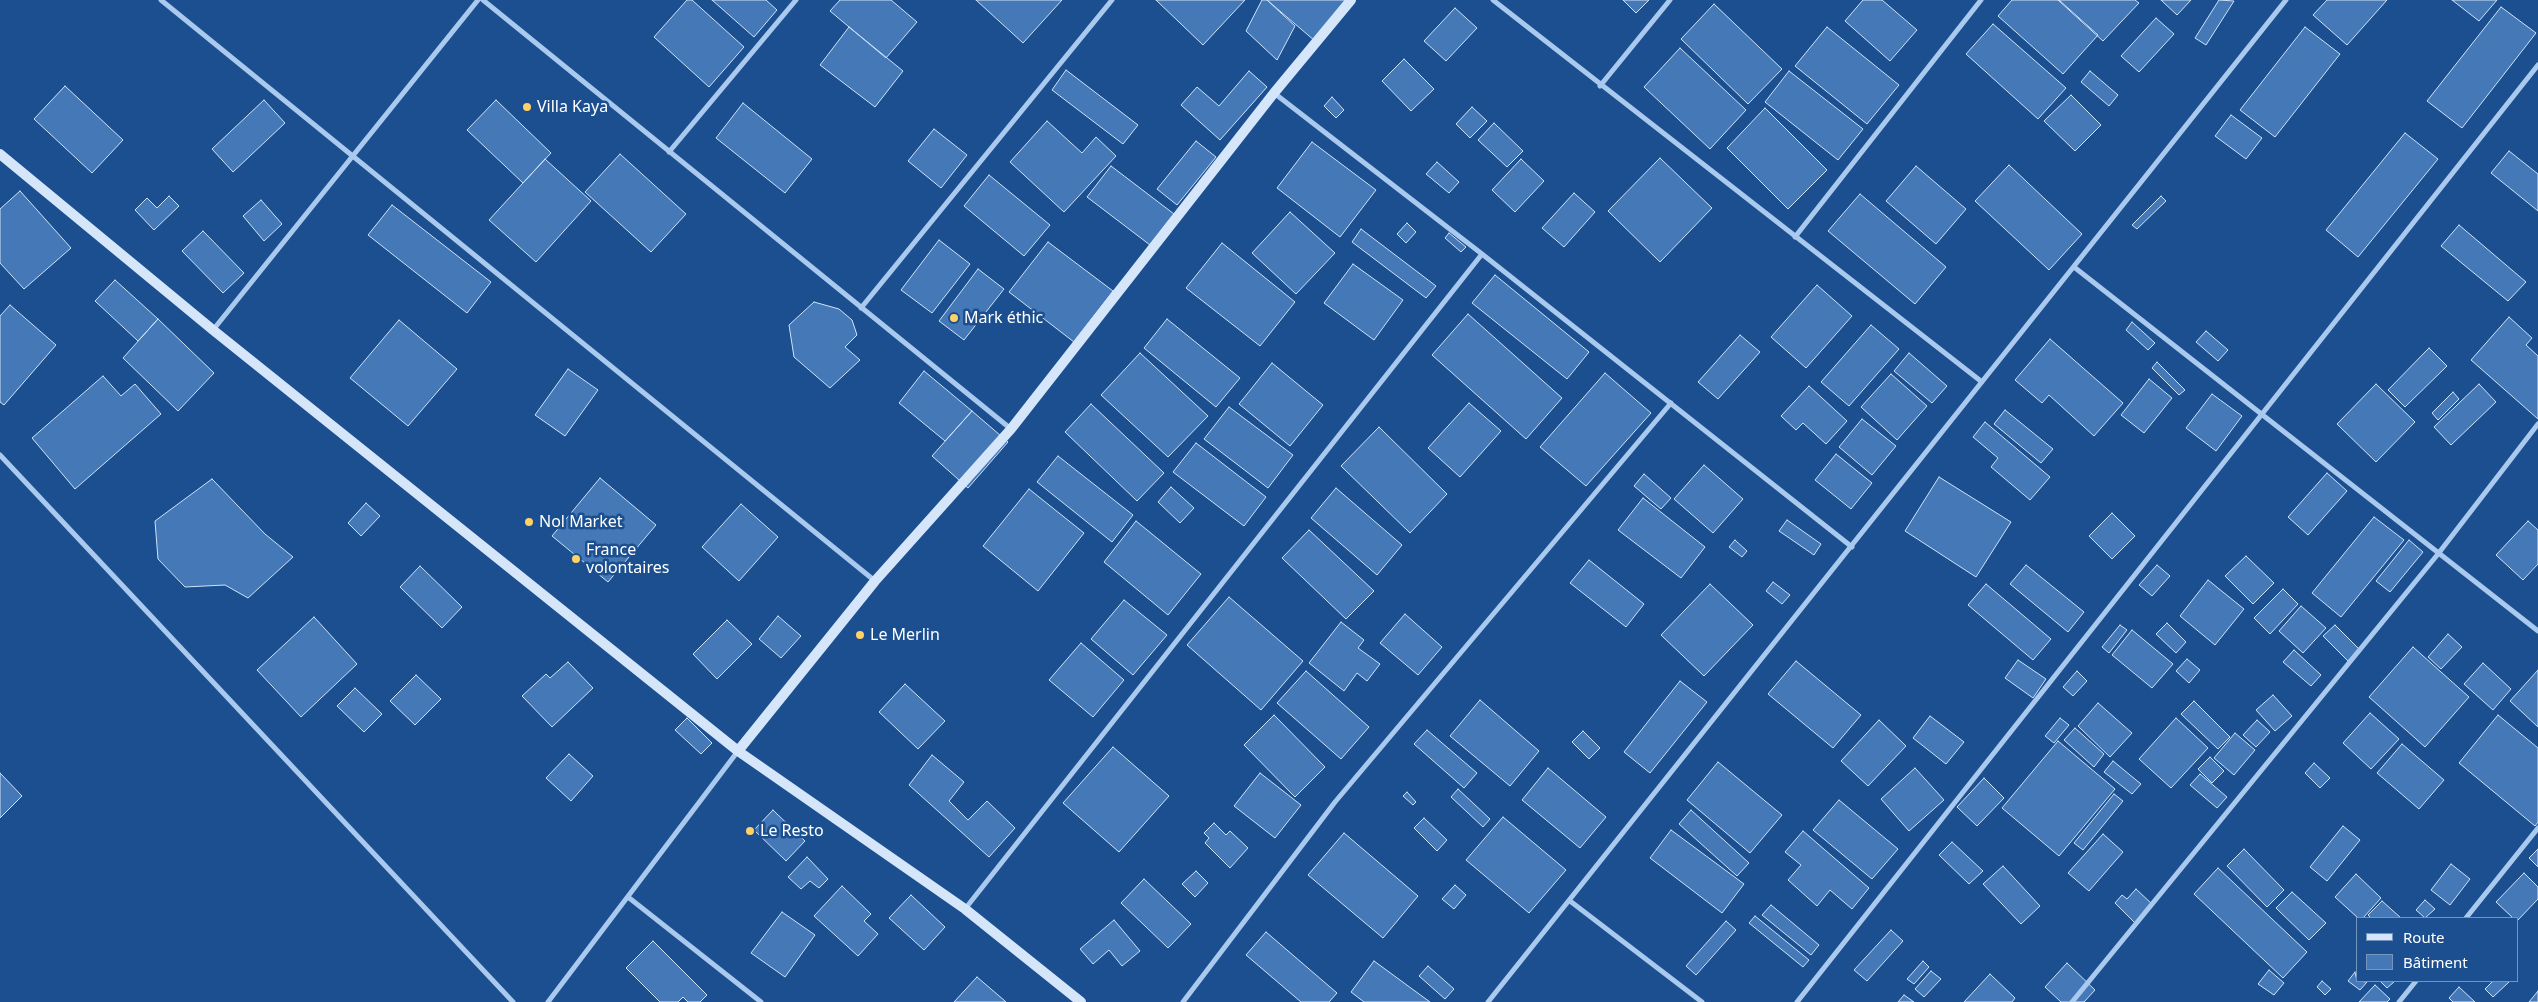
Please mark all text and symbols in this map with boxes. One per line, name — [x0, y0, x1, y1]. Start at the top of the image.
place label: Villa Kaya — [537, 97, 608, 117]
marker: Villa Kaya — [521, 101, 533, 113]
place label: Mark éthic — [964, 308, 1043, 328]
marker: Mark éthic — [948, 312, 960, 324]
place label: Nol Market — [539, 512, 623, 532]
marker: Nol Market — [523, 516, 535, 528]
place label: France volontaires — [586, 540, 669, 578]
marker: France volontaires — [570, 553, 582, 565]
place label: Le Merlin — [870, 625, 940, 645]
marker: Le Merlin — [854, 629, 866, 641]
place label: Le Resto — [760, 821, 824, 841]
marker: Le Resto — [744, 825, 756, 837]
legend — [2356, 917, 2518, 982]
text: Route — [2403, 927, 2445, 947]
text: Bâtiment — [2403, 952, 2468, 972]

